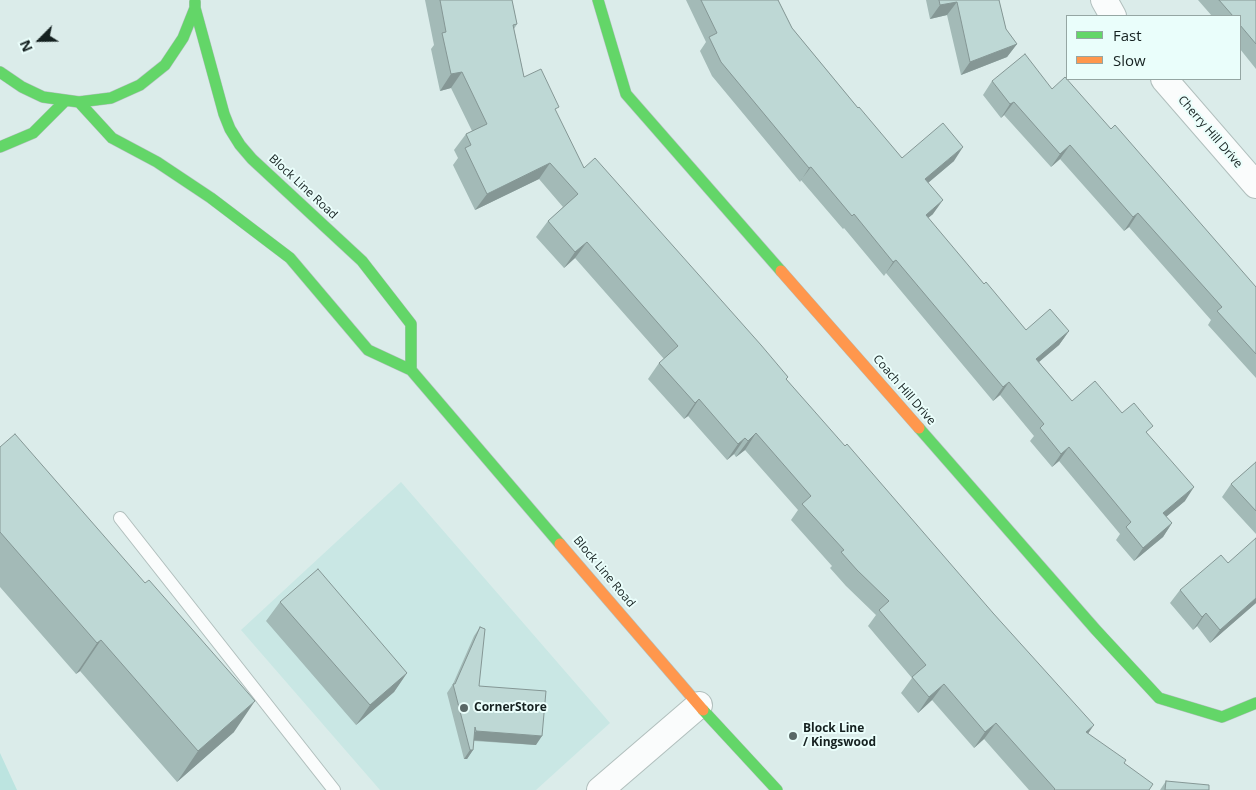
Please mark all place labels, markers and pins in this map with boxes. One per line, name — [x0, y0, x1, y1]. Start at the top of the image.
place label: CornerStore — [474, 701, 547, 715]
marker: CornerStore — [458, 702, 470, 714]
place label: Block Line / Kingswood — [803, 722, 876, 750]
marker: Block Line / Kingswood — [787, 730, 799, 742]

